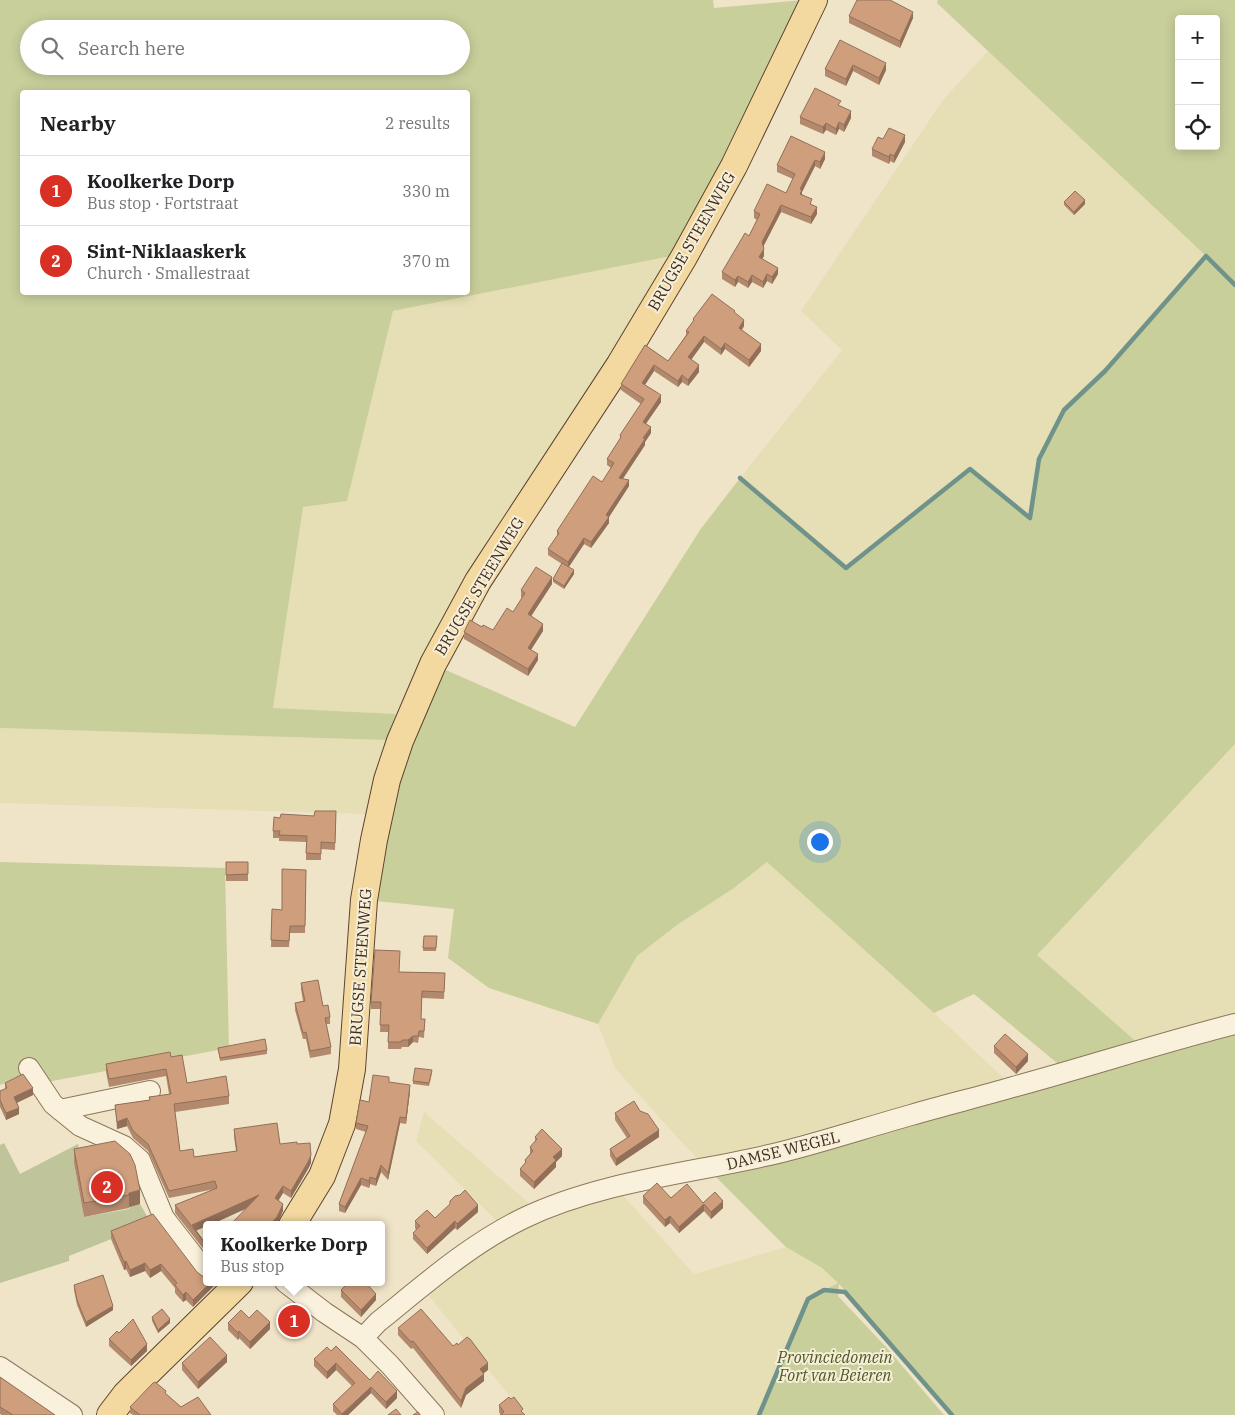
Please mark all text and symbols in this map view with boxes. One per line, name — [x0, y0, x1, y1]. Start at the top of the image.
map controls — [1175, 15, 1220, 150]
button: + — [1175, 15, 1220, 60]
search box — [20, 20, 470, 75]
icon: search — [38, 34, 66, 62]
text: Search here — [78, 36, 185, 60]
button: − — [1175, 60, 1220, 105]
button: locate — [1175, 105, 1220, 150]
text: Nearby — [40, 109, 116, 137]
text: 2 results — [385, 113, 450, 133]
street label: BRUGSE STEENWEG — [643, 168, 739, 314]
text: Koolkerke Dorp — [87, 169, 234, 193]
text: 1 — [51, 181, 61, 201]
text: 330 m — [402, 181, 450, 201]
text: Bus stop · Fortstraat — [87, 193, 238, 213]
text: Sint-Niklaaskerk — [87, 239, 246, 263]
text: 2 — [51, 251, 61, 271]
text: 370 m — [402, 251, 450, 271]
text: Church · Smallestraat — [87, 263, 250, 283]
street label: BRUGSE STEENWEG — [430, 513, 528, 659]
your location — [807, 829, 833, 855]
street label: BRUGSE STEENWEG — [345, 888, 375, 1046]
street label: DAMSE WEGEL — [724, 1126, 842, 1174]
pin: 2 — [91, 1168, 123, 1206]
popup — [203, 1221, 385, 1286]
text: Koolkerke Dorp — [220, 1232, 368, 1256]
text: Bus stop — [220, 1256, 284, 1276]
pin: 1 — [278, 1302, 310, 1340]
park label: Provinciedomein Fort van Beieren — [776, 1347, 893, 1385]

